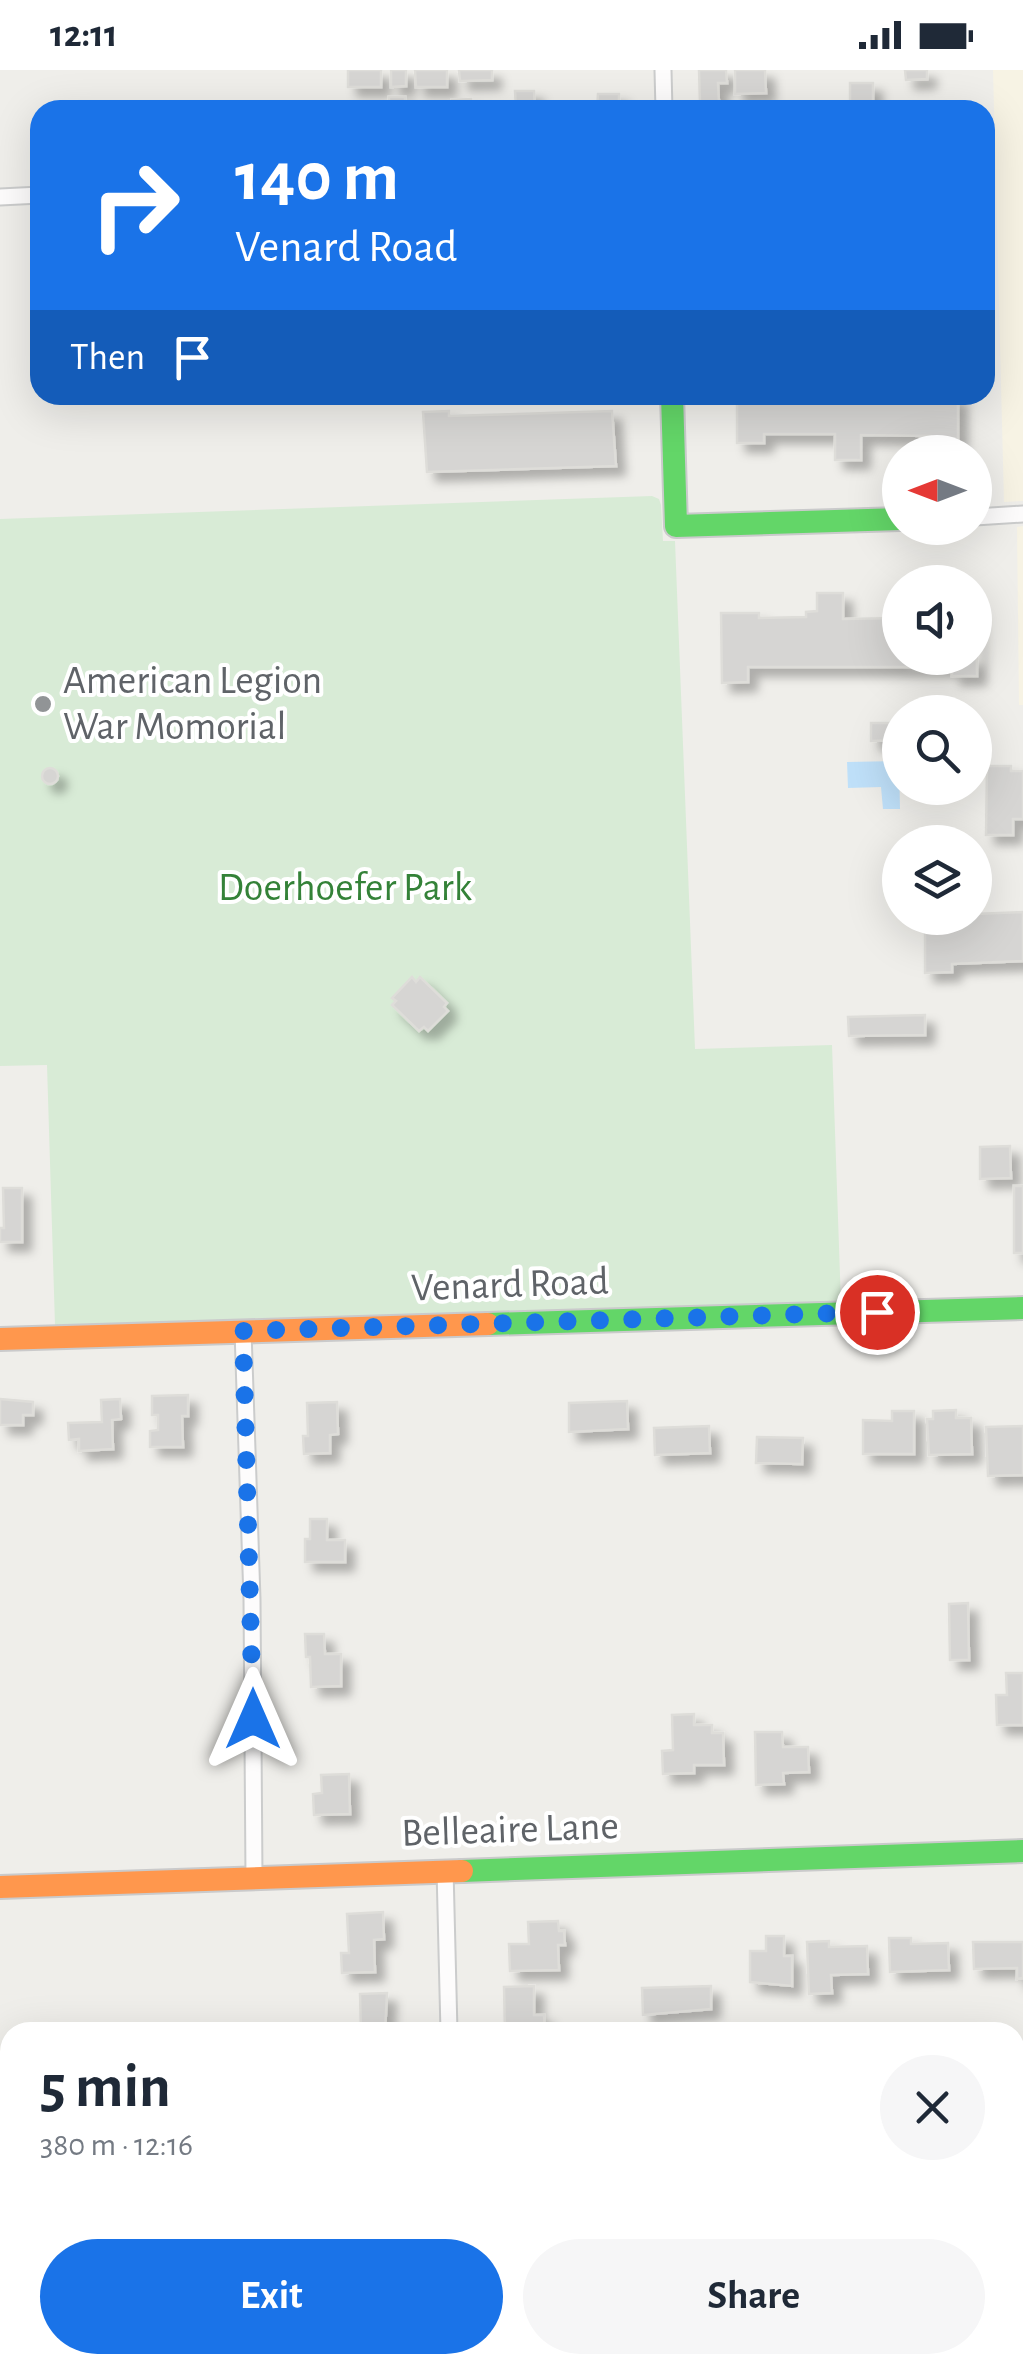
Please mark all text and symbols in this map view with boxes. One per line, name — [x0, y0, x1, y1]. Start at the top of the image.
text: 12:11 — [50, 16, 118, 54]
icon: right — [70, 140, 200, 270]
text: 140 m — [235, 143, 399, 213]
text: Venard Road — [235, 225, 457, 270]
icon: arrive — [165, 330, 220, 385]
text: Then — [70, 339, 145, 377]
north arrow — [882, 435, 992, 545]
map controls — [882, 435, 992, 935]
button: sound — [882, 565, 992, 675]
place label: American Legion War Momorial — [63, 661, 322, 747]
marker: American Legion War Momorial — [32, 693, 54, 715]
button: search — [882, 695, 992, 805]
button: layers — [882, 825, 992, 935]
park label: Doerhoefer Park — [218, 868, 472, 908]
street label: Venard Road — [410, 1262, 610, 1308]
pin — [835, 1270, 920, 1355]
icon: arrive — [850, 1285, 905, 1340]
position arrow — [201, 1667, 305, 1771]
street label: Belleaire Lane — [401, 1806, 619, 1854]
button: close — [880, 2055, 985, 2160]
text: 5 min — [40, 2058, 171, 2118]
text: 380 m · 12:16 — [40, 2129, 193, 2161]
button: Exit — [40, 2239, 503, 2354]
button: Share — [523, 2239, 985, 2354]

